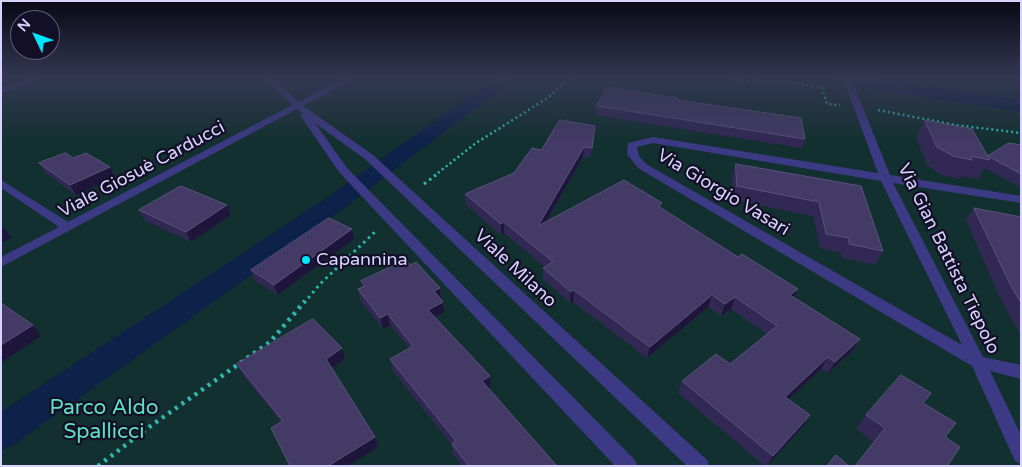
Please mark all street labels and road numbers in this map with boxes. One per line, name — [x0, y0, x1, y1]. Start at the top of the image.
street label: Viale Giosuè Carducci — [55, 117, 229, 223]
street label: Via Giorgio Vasari — [653, 145, 793, 241]
street label: Via Gian Battista Tiepolo — [892, 160, 1004, 358]
street label: Viale Milano — [469, 225, 561, 313]

